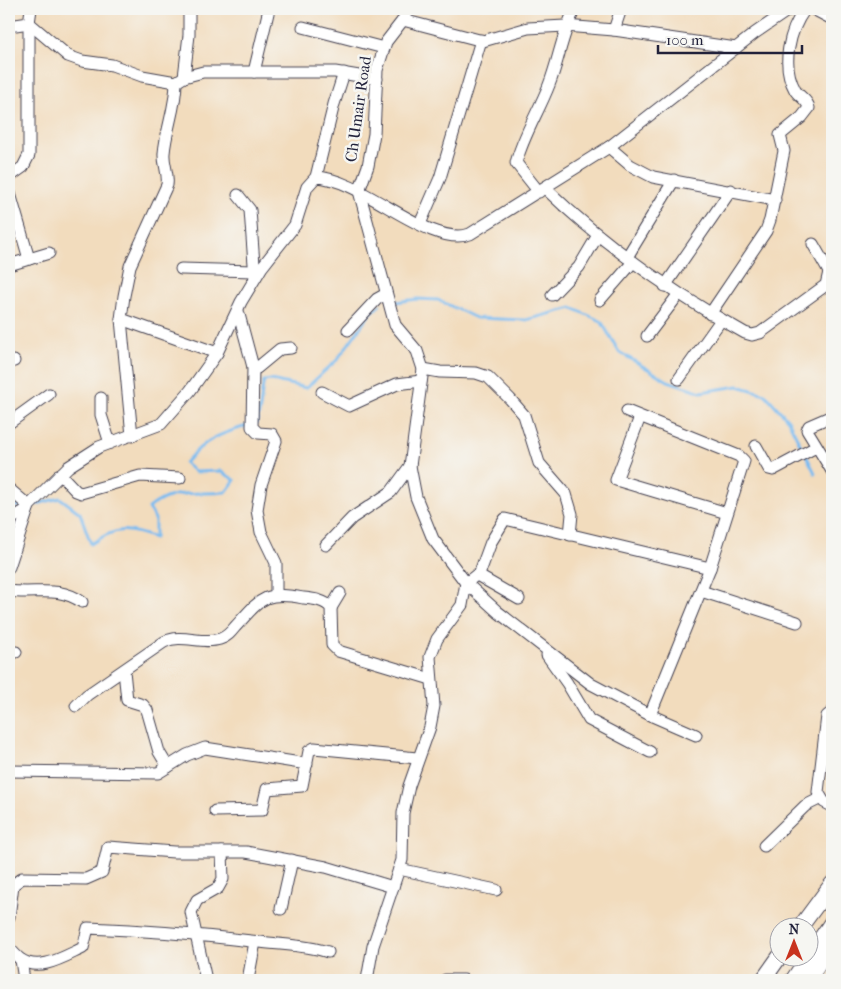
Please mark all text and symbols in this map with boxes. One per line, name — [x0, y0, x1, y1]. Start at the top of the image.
scale bar — [658, 22, 802, 54]
text: 100 m — [666, 31, 704, 49]
street label: Ch Umair Road — [341, 54, 375, 163]
north arrow — [768, 916, 818, 966]
text: N — [789, 921, 800, 938]

